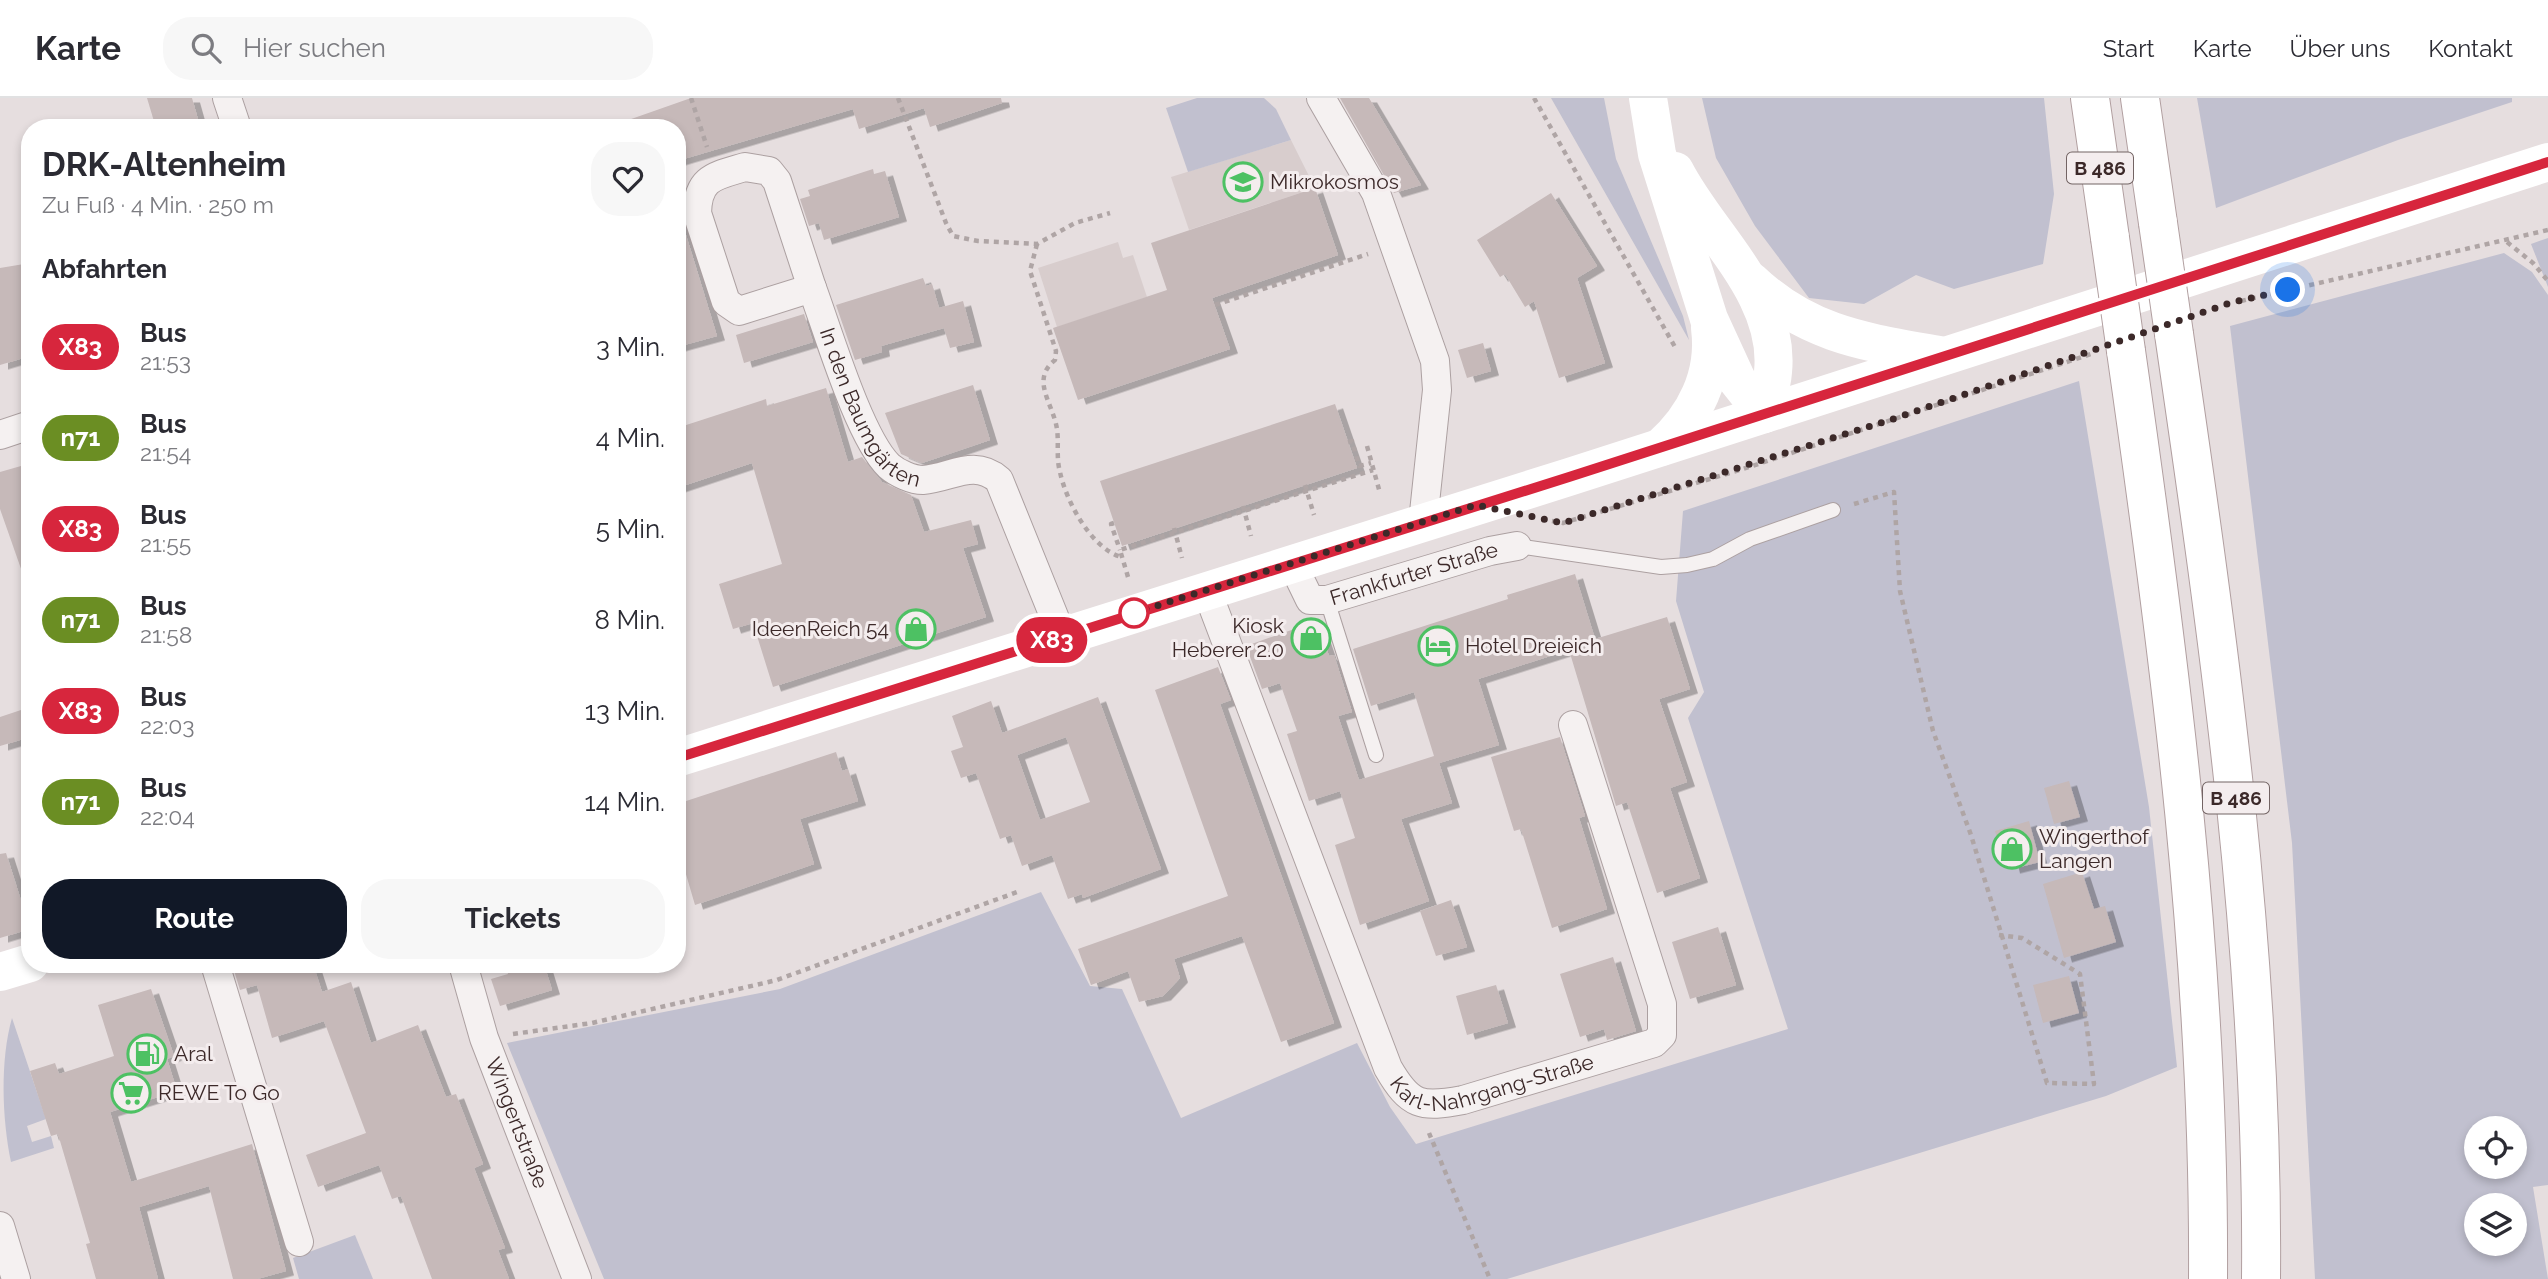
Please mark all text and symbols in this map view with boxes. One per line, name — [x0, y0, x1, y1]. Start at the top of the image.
search box — [163, 17, 653, 80]
text: Karte — [35, 29, 121, 68]
icon: search — [187, 29, 225, 67]
text: Hier suchen — [243, 33, 386, 63]
text: Start — [2103, 34, 2155, 63]
text: Karte — [2193, 34, 2252, 63]
text: Über uns — [2290, 34, 2390, 63]
text: Kontakt — [2428, 34, 2513, 63]
button: heart — [591, 142, 665, 216]
text: DRK-Altenheim — [42, 145, 286, 184]
road number: B 486 — [2067, 152, 2133, 184]
school or university icon: Mikrokosmos — [1222, 161, 1264, 203]
place label: Mikrokosmos — [1270, 169, 1399, 194]
text: Zu Fuß · 4 Min. · 250 m — [42, 191, 274, 218]
text: Abfahrten — [42, 254, 167, 284]
your location — [2270, 272, 2305, 307]
text: Bus — [140, 318, 187, 348]
street label: In den Baumgärten — [815, 324, 923, 492]
text: X83 — [59, 332, 102, 361]
text: 3 Min. — [596, 332, 665, 362]
text: 21:53 — [140, 348, 191, 375]
text: Bus — [140, 409, 187, 439]
text: n71 — [61, 423, 100, 452]
text: 4 Min. — [596, 423, 665, 453]
text: 21:54 — [140, 439, 191, 466]
text: Bus — [140, 500, 187, 530]
text: X83 — [59, 514, 102, 543]
text: 5 Min. — [596, 514, 665, 544]
text: 21:55 — [140, 530, 191, 557]
street label: Frankfurter Straße — [1327, 537, 1500, 610]
text: Bus — [140, 591, 187, 621]
unlabelled marker — [1119, 598, 1149, 628]
text: n71 — [61, 605, 100, 634]
text: 8 Min. — [594, 605, 665, 635]
shop icon: IdeenReich 54 — [895, 608, 937, 650]
place label: Kiosk Heberer 2.0 — [1172, 613, 1284, 662]
place label: IdeenReich 54 — [752, 616, 889, 641]
line badge: X83 — [1012, 617, 1092, 663]
shop icon: Kiosk Heberer 2.0 — [1290, 617, 1332, 659]
text: 21:58 — [140, 621, 192, 648]
text: X83 — [1030, 625, 1074, 654]
hotel icon: Hotel Dreieich — [1417, 625, 1459, 667]
place label: Hotel Dreieich — [1465, 633, 1602, 658]
text: Bus — [140, 682, 187, 712]
text: X83 — [59, 696, 102, 725]
text: 13 Min. — [585, 696, 665, 726]
text: 22:03 — [140, 712, 195, 739]
text: Bus — [140, 773, 187, 803]
road number: B 486 — [2203, 782, 2269, 814]
text: n71 — [61, 787, 100, 816]
text: 14 Min. — [585, 787, 665, 817]
text: 22:04 — [140, 803, 195, 830]
place label: Wingerthof Langen — [2039, 824, 2150, 873]
shop icon: Wingerthof Langen — [1991, 828, 2033, 870]
button: Route — [42, 879, 347, 959]
button: Tickets — [361, 879, 665, 959]
fuel station icon: Aral — [126, 1033, 168, 1075]
place label: Aral — [174, 1041, 213, 1066]
street label: Karl-Nahrgang-Straße — [1385, 1049, 1597, 1116]
street label: Wingertstraße — [481, 1054, 554, 1192]
supermarket icon: REWE To Go — [110, 1072, 152, 1114]
place label: REWE To Go — [158, 1080, 280, 1105]
map controls — [2464, 1116, 2527, 1256]
button: locate — [2464, 1116, 2527, 1179]
button: layers — [2464, 1193, 2527, 1256]

